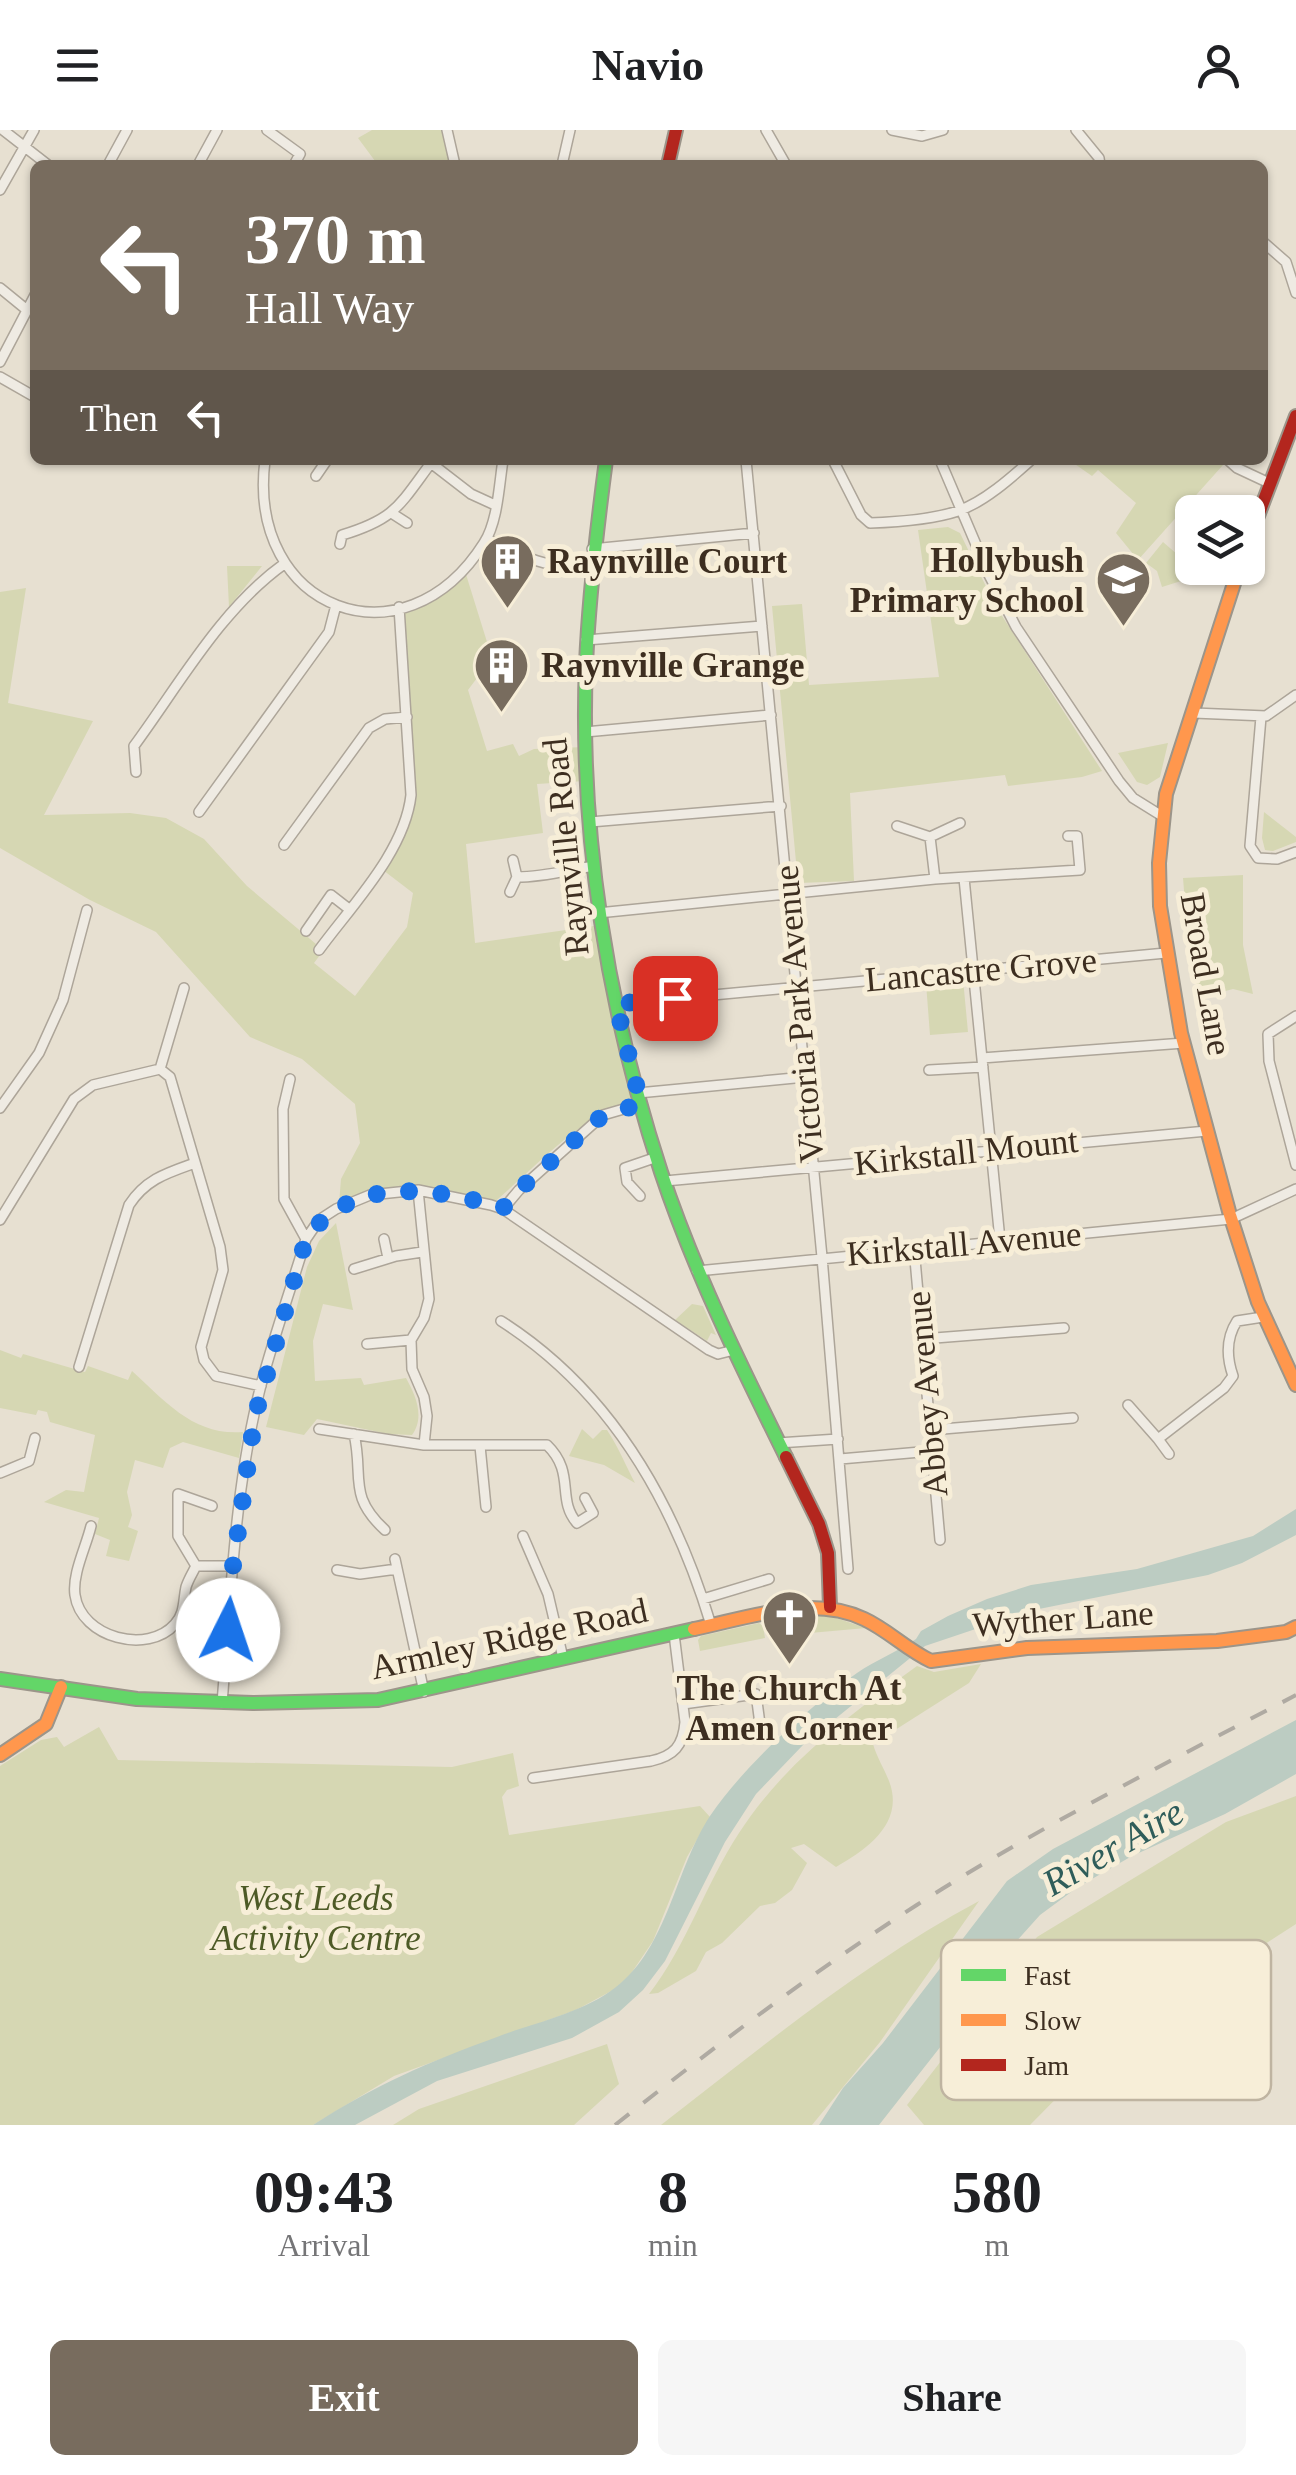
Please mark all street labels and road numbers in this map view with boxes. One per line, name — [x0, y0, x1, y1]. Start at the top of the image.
street label: Raynville Road — [535, 736, 597, 958]
street label: Victoria Park Avenue — [767, 864, 831, 1164]
street label: Broad Lane — [1173, 890, 1239, 1058]
street label: Lancastre Grove — [864, 940, 1098, 1000]
street label: Kirkstall Mount — [852, 1121, 1080, 1183]
street label: Kirkstall Avenue — [845, 1214, 1083, 1274]
street label: Abbey Avenue — [899, 1289, 955, 1499]
street label: Armley Ridge Road — [367, 1591, 651, 1687]
street label: Wyther Lane — [971, 1593, 1155, 1645]

